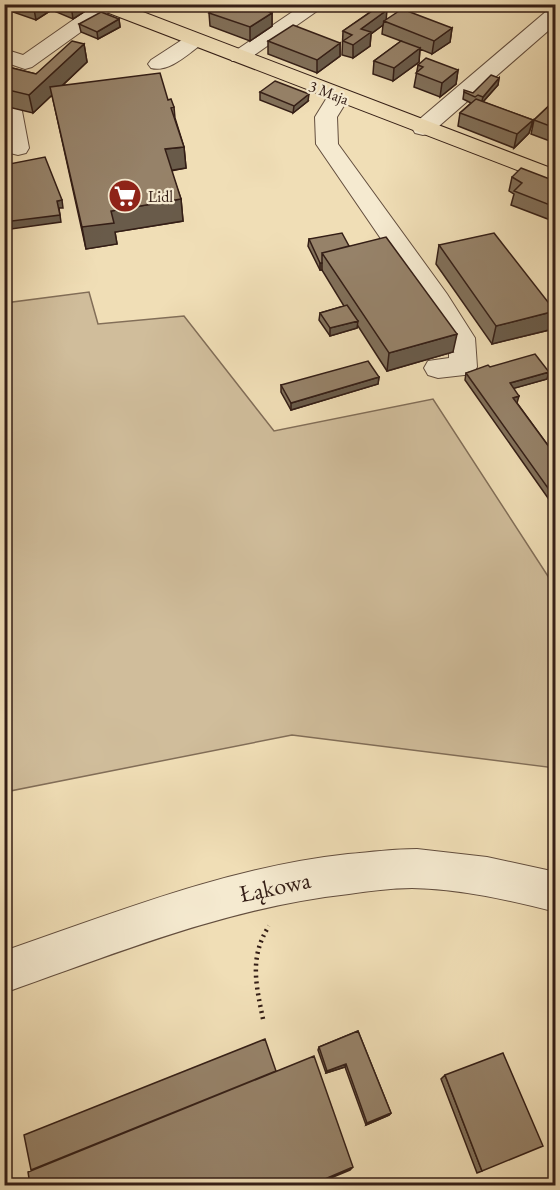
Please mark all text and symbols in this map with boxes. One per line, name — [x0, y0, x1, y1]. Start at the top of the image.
street label: 3 Maja — [306, 75, 352, 110]
supermarket icon: Lidl — [107, 178, 143, 214]
place label: Lidl — [148, 186, 173, 207]
street label: Łąkowa — [236, 864, 314, 909]

